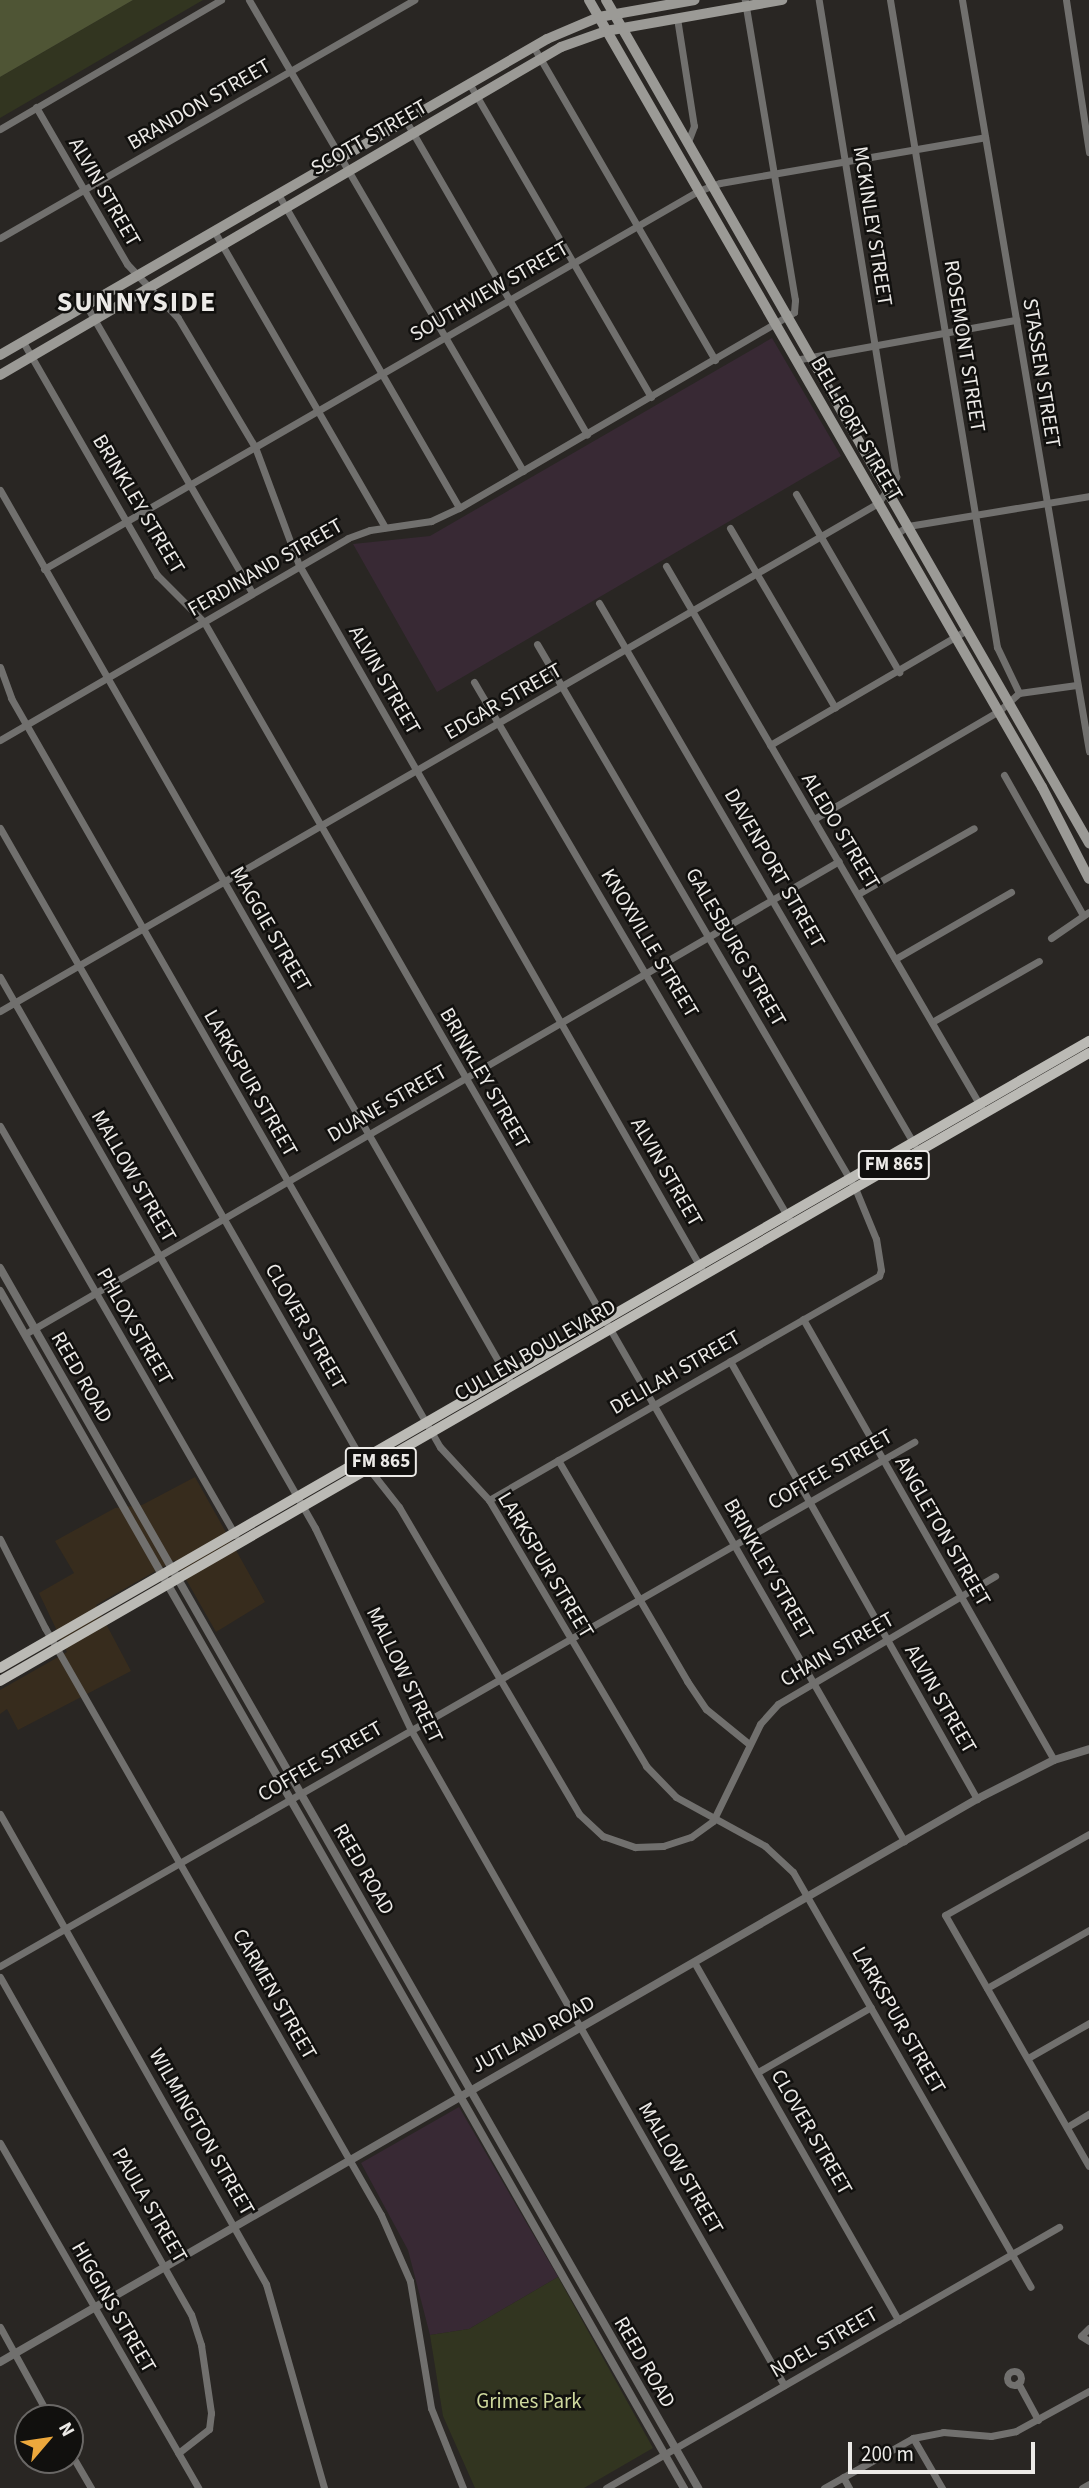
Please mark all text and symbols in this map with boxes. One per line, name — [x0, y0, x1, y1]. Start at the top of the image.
street label: BRANDON STREET — [123, 53, 275, 155]
street label: SCOTT STREET — [306, 94, 432, 180]
street label: ALVIN STREET — [64, 133, 146, 251]
street label: MCKINLEY STREET — [848, 144, 898, 308]
street label: SOUTHVIEW STREET — [405, 235, 573, 347]
street label: ROSEMONT STREET — [939, 258, 991, 434]
district label: SUNNYSIDE — [58, 285, 216, 319]
street label: STASSEN STREET — [1018, 296, 1066, 450]
street label: BELLFORT STREET — [805, 352, 909, 506]
street label: BRINKLEY STREET — [87, 430, 191, 578]
street label: FERDINAND STREET — [183, 512, 347, 622]
street label: ALVIN STREET — [344, 621, 426, 739]
street label: EDGAR STREET — [440, 657, 566, 745]
street label: ALEDO STREET — [796, 768, 886, 894]
street label: DAVENPORT STREET — [719, 784, 831, 952]
street label: MAGGIE STREET — [225, 862, 317, 996]
street label: GALESBURG STREET — [680, 863, 792, 1031]
street label: KNOXVILLE STREET — [596, 864, 704, 1022]
street label: BRINKLEY STREET — [434, 1003, 536, 1153]
street label: LARKSPUR STREET — [199, 1005, 303, 1161]
street label: DUANE STREET — [323, 1059, 451, 1147]
street label: MALLOW STREET — [86, 1105, 182, 1247]
street label: ALVIN STREET — [626, 1113, 708, 1231]
road number: FM 865 — [857, 1149, 931, 1180]
street label: CLOVER STREET — [260, 1259, 352, 1393]
street label: PHLOX STREET — [91, 1263, 179, 1389]
street label: CULLEN BOULEVARD — [450, 1293, 620, 1407]
street label: DELILAH STREET — [605, 1324, 745, 1420]
street label: REED ROAD — [46, 1327, 118, 1427]
street label: COFFEE STREET — [763, 1423, 897, 1515]
road number: FM 865 — [344, 1446, 418, 1478]
street label: ANGLETON STREET — [890, 1451, 996, 1611]
street label: LARKSPUR STREET — [493, 1487, 599, 1643]
street label: BRINKLEY STREET — [718, 1494, 820, 1644]
street label: MALLOW STREET — [361, 1603, 449, 1747]
street label: CHAIN STREET — [775, 1606, 899, 1692]
street label: ALVIN STREET — [900, 1640, 982, 1758]
street label: COFFEE STREET — [253, 1715, 387, 1807]
street label: REED ROAD — [328, 1819, 400, 1919]
street label: CARMEN STREET — [227, 1924, 323, 2064]
street label: LARKSPUR STREET — [847, 1942, 951, 2098]
street label: JUTLAND ROAD — [467, 1990, 599, 2078]
street label: WILMINGTON STREET — [144, 2044, 260, 2220]
street label: CLOVER STREET — [766, 2065, 858, 2199]
street label: MALLOW STREET — [633, 2097, 729, 2239]
street label: PAULA STREET — [107, 2143, 193, 2267]
street label: HIGGINS STREET — [66, 2237, 162, 2377]
street label: NOEL STREET — [766, 2301, 882, 2383]
street label: REED ROAD — [609, 2312, 681, 2412]
park label: Grimes Park — [476, 2388, 582, 2414]
north arrow — [14, 2404, 84, 2474]
text: N — [51, 2417, 81, 2442]
scale bar — [851, 2428, 1038, 2472]
text: 200 m — [861, 2439, 914, 2469]

